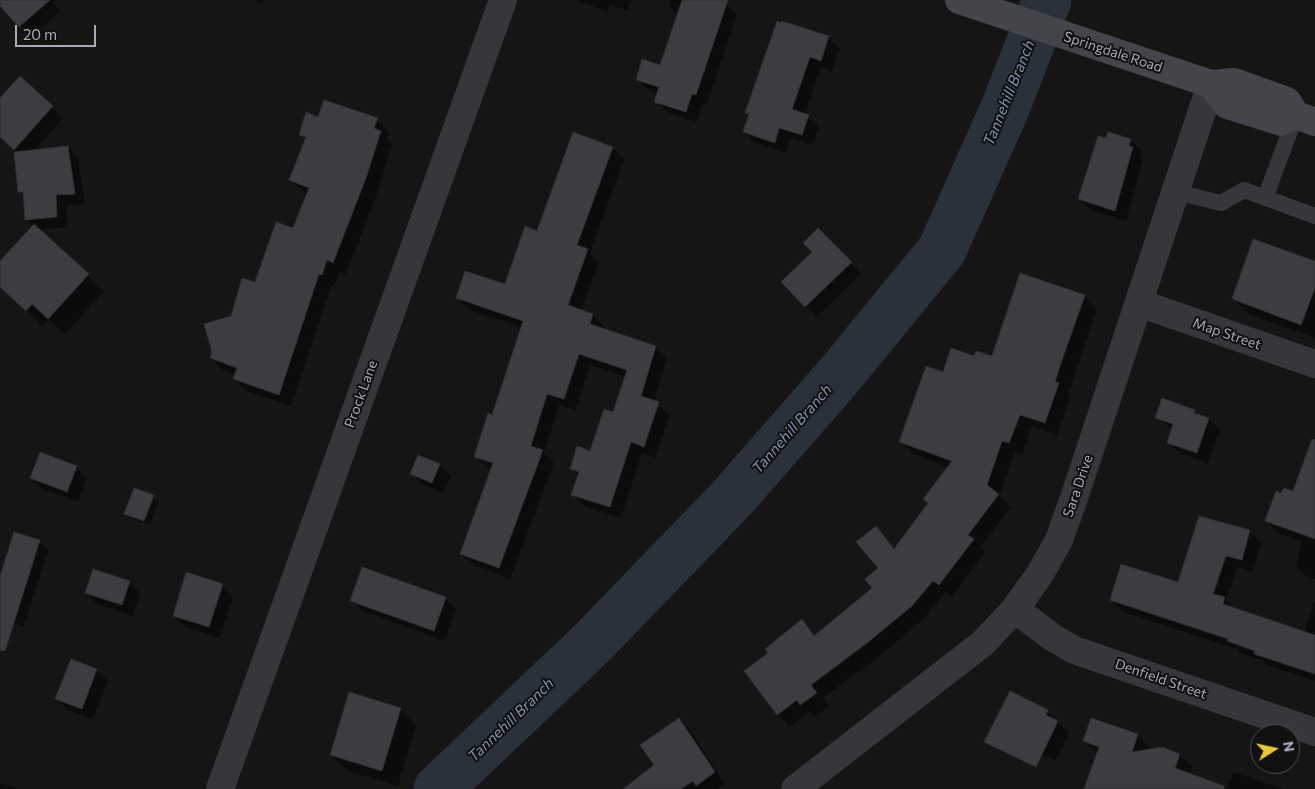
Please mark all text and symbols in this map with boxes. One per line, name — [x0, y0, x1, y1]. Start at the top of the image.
scale bar — [18, 15, 99, 47]
text: 20 m — [23, 25, 57, 43]
street label: Springdale Road — [1061, 28, 1165, 76]
water label: Tannehill Branch — [980, 38, 1038, 148]
street label: Map Street — [1191, 314, 1263, 354]
street label: Prock Lane — [341, 358, 381, 430]
water label: Tannehill Branch — [748, 381, 836, 477]
street label: Sara Drive — [1060, 453, 1096, 519]
street label: Denfield Street — [1113, 655, 1209, 703]
water label: Tannehill Branch — [464, 675, 558, 765]
north arrow — [1250, 724, 1300, 774]
text: N — [1280, 740, 1299, 753]

